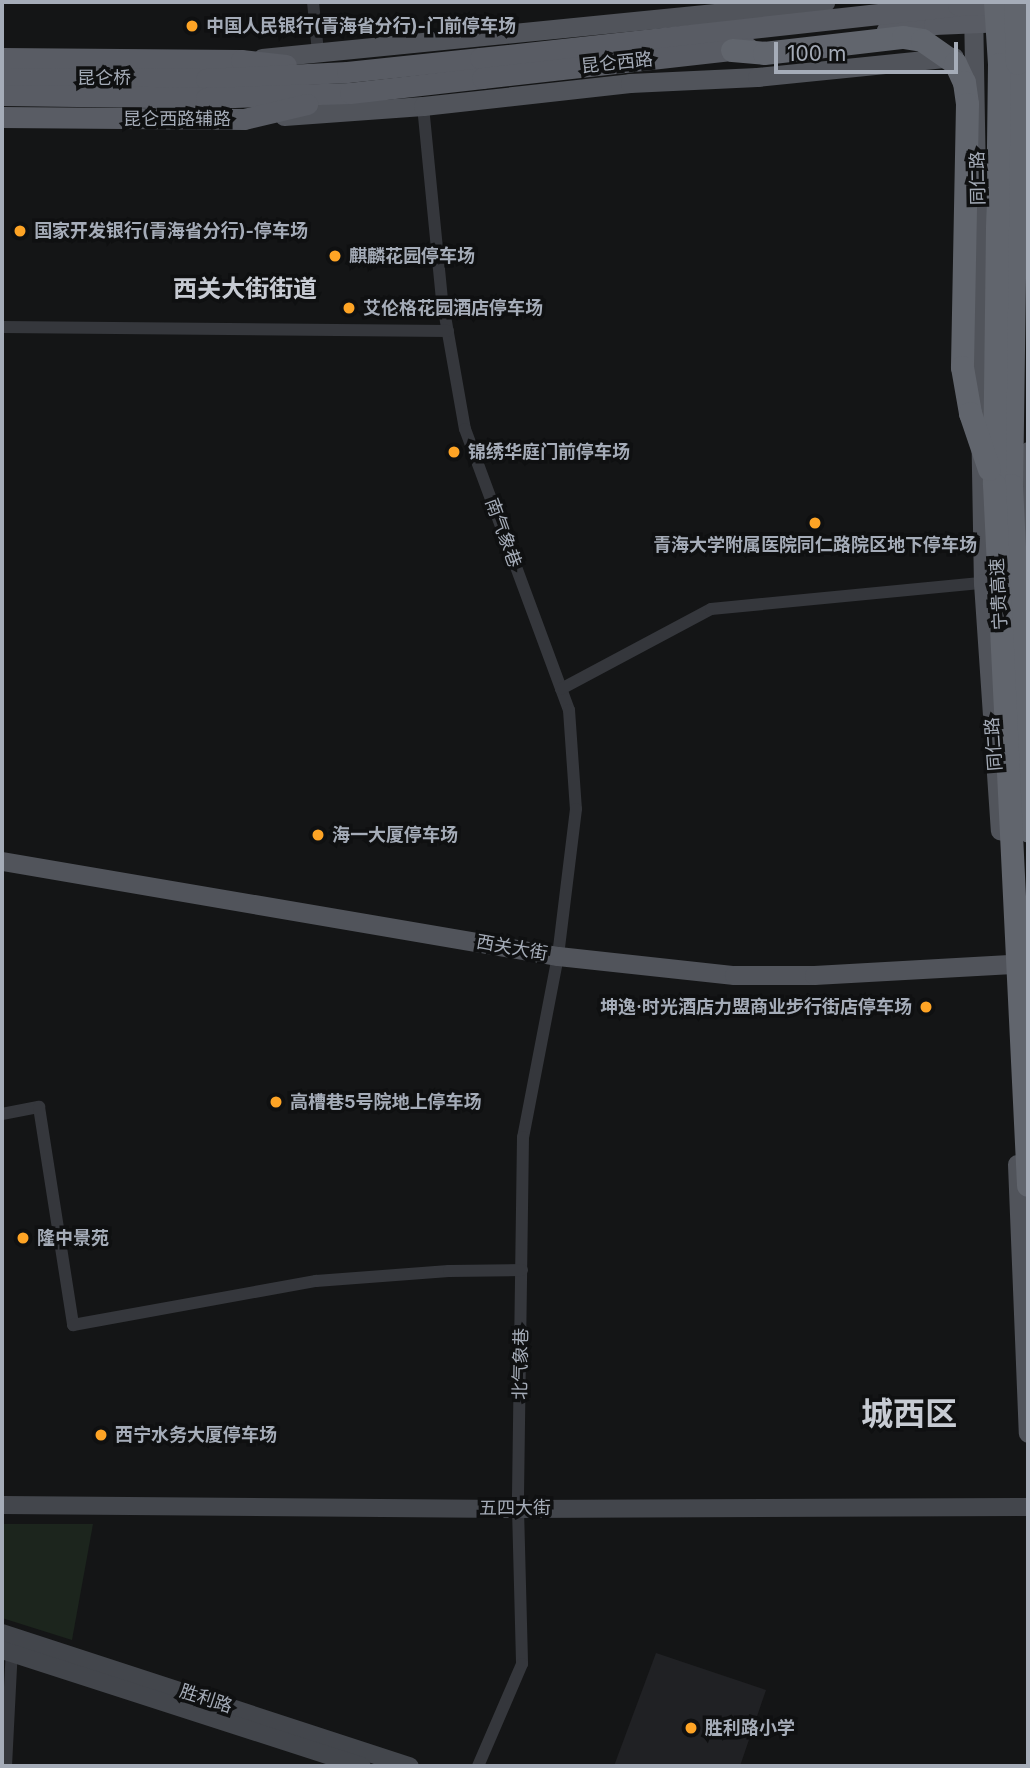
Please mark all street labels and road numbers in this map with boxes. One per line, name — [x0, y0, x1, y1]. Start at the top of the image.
street label: 昆仑西路 — [580, 48, 654, 78]
street label: 昆仑桥 — [77, 67, 131, 89]
street label: 昆仑西路辅路 — [123, 108, 231, 130]
street label: 同仁路 — [967, 151, 989, 205]
street label: 南气象巷 — [481, 495, 525, 571]
street label: 宁贵高速 — [986, 557, 1012, 631]
street label: 同仁路 — [981, 716, 1007, 772]
street label: 西关大街 — [475, 931, 549, 965]
street label: 北气象巷 — [510, 1328, 532, 1400]
street label: 五四大街 — [479, 1497, 551, 1519]
street label: 胜利路 — [177, 1680, 235, 1718]

